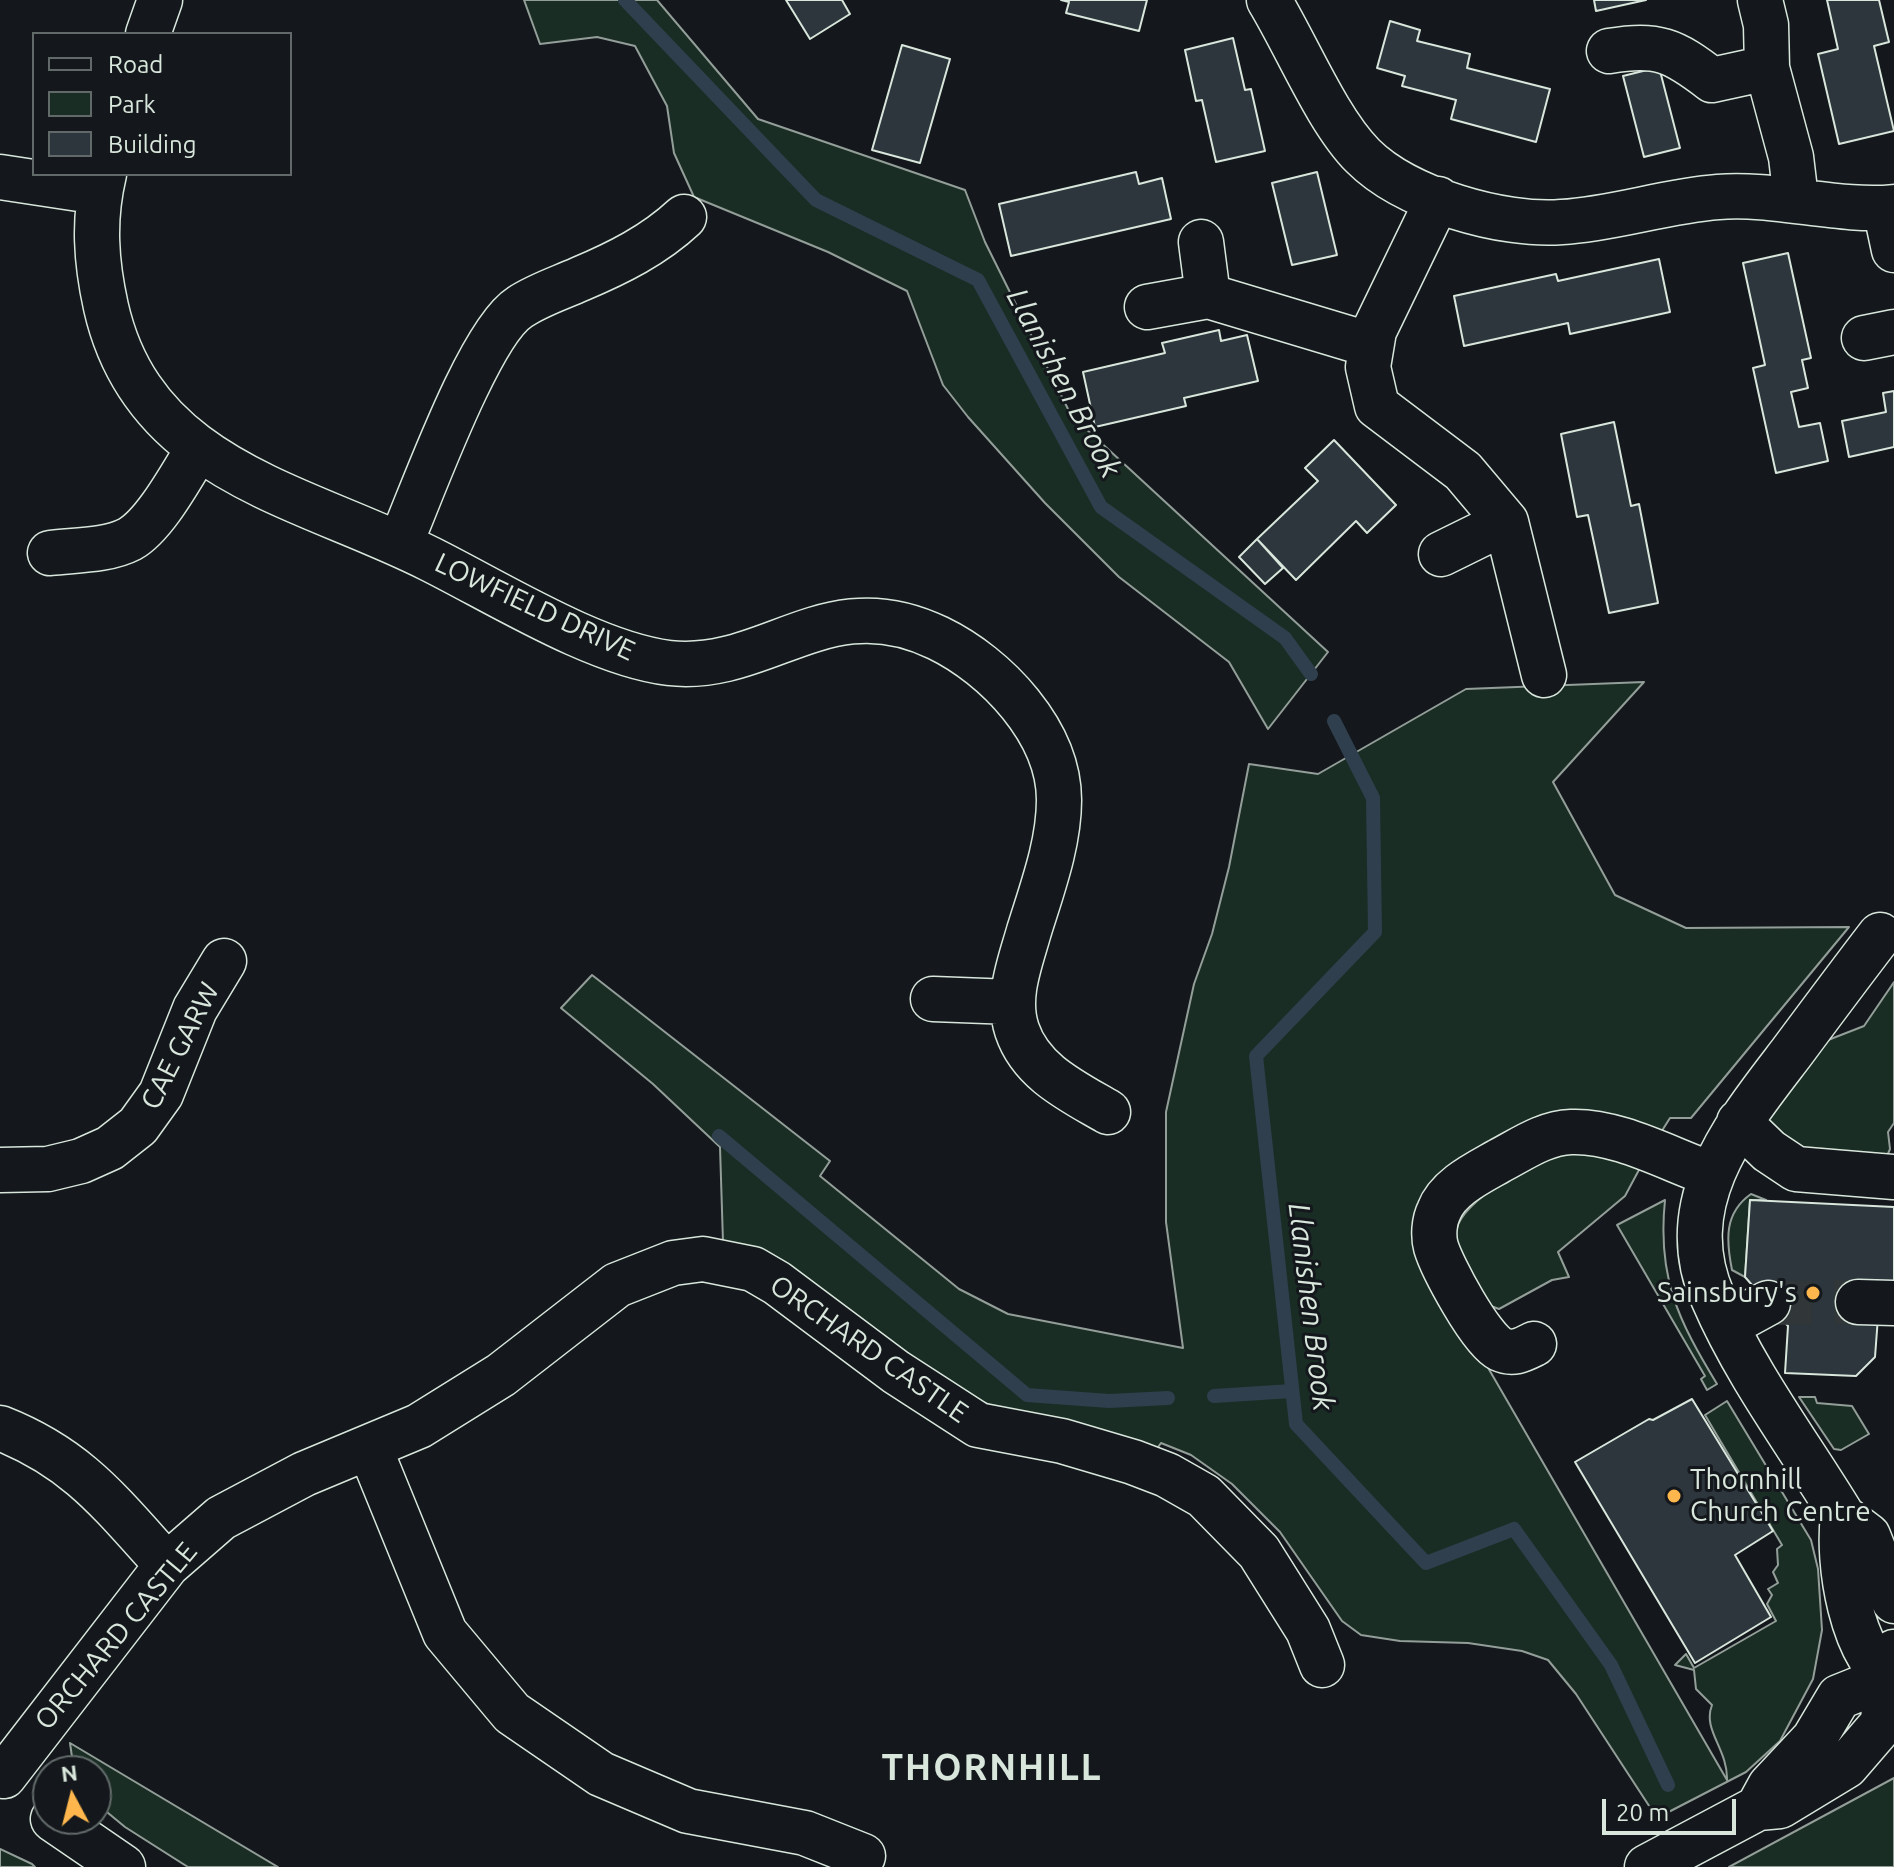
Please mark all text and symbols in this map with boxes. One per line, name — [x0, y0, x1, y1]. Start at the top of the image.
legend — [32, 32, 292, 176]
text: Road — [108, 51, 163, 78]
text: Park — [108, 91, 156, 118]
text: Building — [108, 131, 196, 158]
water label: Llanishen Brook — [999, 282, 1129, 484]
street label: LOWFIELD DRIVE — [430, 546, 640, 668]
street label: CAE GARW — [134, 977, 226, 1115]
water label: Llanishen Brook — [1280, 1201, 1342, 1413]
street label: ORCHARD CASTLE — [763, 1268, 975, 1430]
place label: Sainsbury's — [1657, 1276, 1797, 1310]
marker: Sainsbury's — [1804, 1284, 1822, 1302]
place label: Thornhill Church Centre — [1690, 1463, 1871, 1529]
marker: Thornhill Church Centre — [1665, 1487, 1683, 1505]
street label: ORCHARD CASTLE — [28, 1536, 204, 1736]
district label: THORNHILL — [881, 1746, 1103, 1790]
north arrow — [32, 1755, 112, 1835]
text: N — [60, 1759, 79, 1786]
scale bar — [1606, 1783, 1740, 1833]
text: 20 m — [1616, 1799, 1669, 1826]

